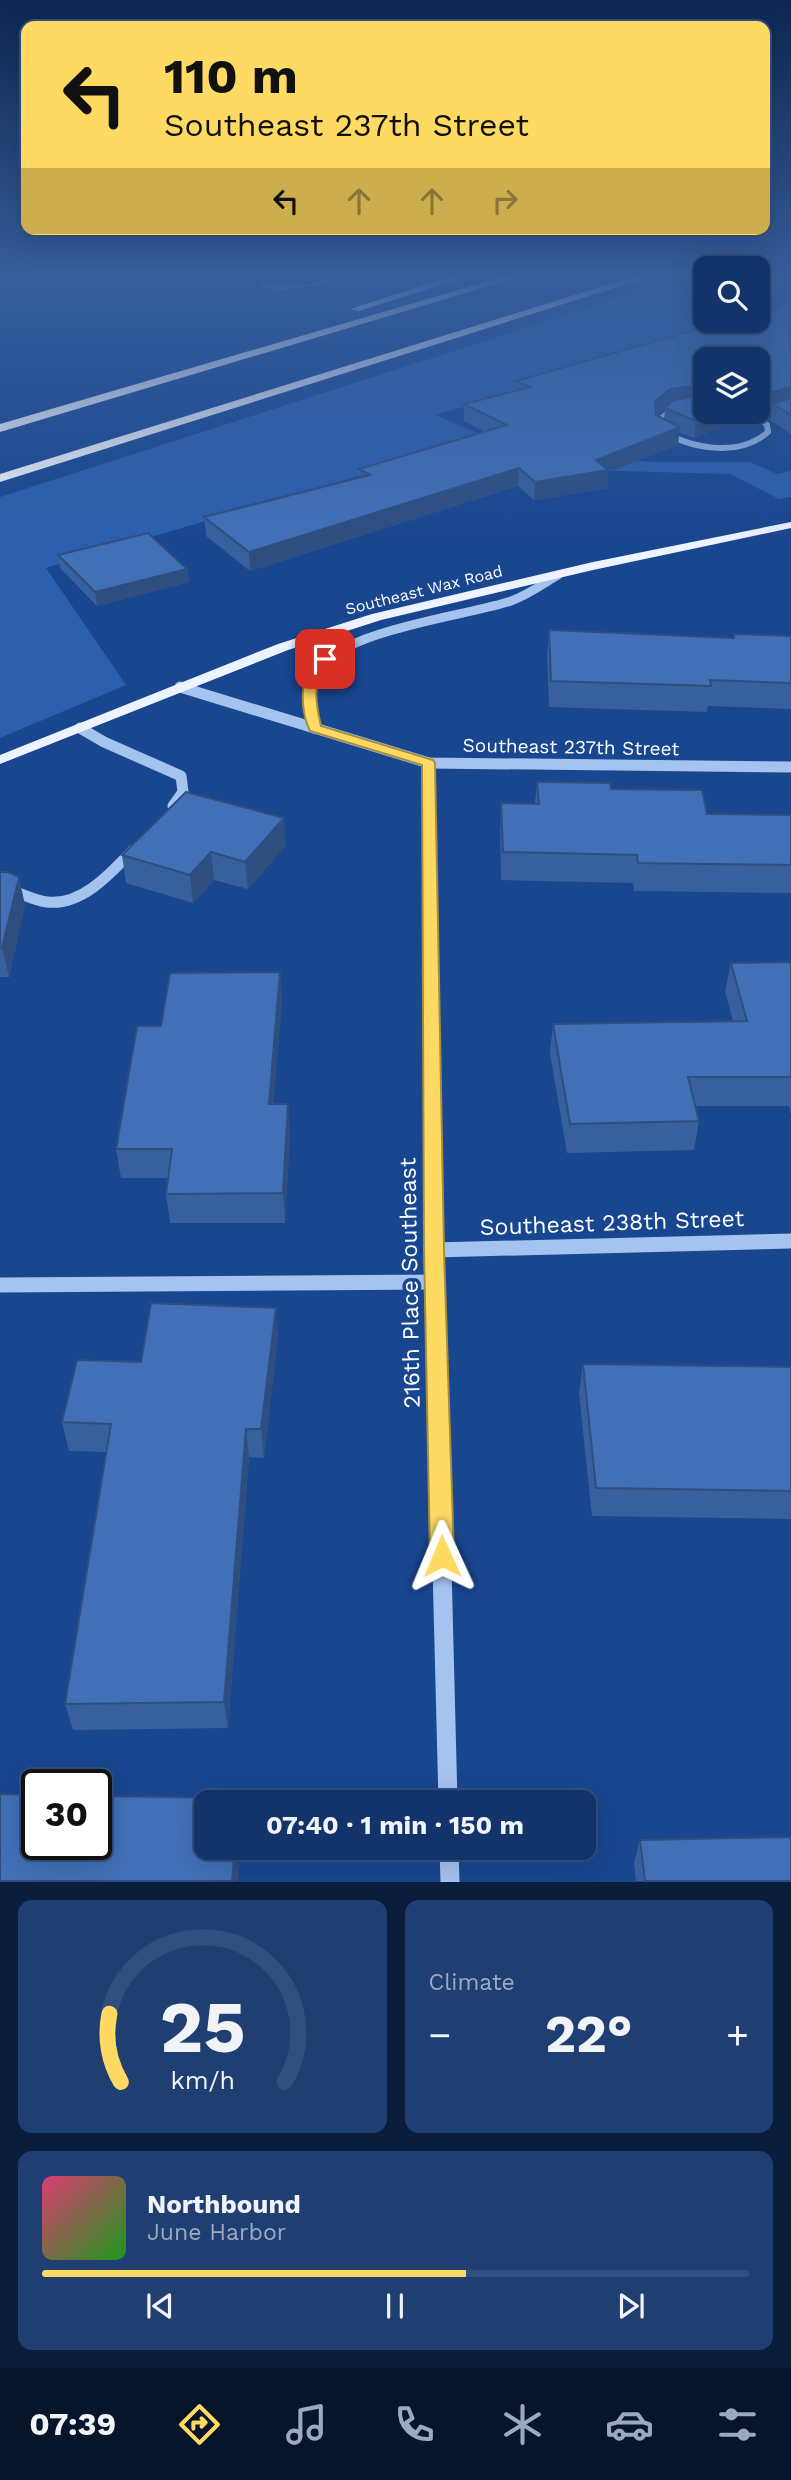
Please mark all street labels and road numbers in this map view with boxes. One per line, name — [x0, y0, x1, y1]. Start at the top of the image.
street label: Southeast Wax Road — [343, 561, 505, 619]
street label: Southeast 237th Street — [462, 734, 680, 760]
street label: 216th Place Southeast — [394, 1157, 426, 1409]
street label: Southeast 238th Street — [479, 1205, 745, 1241]

